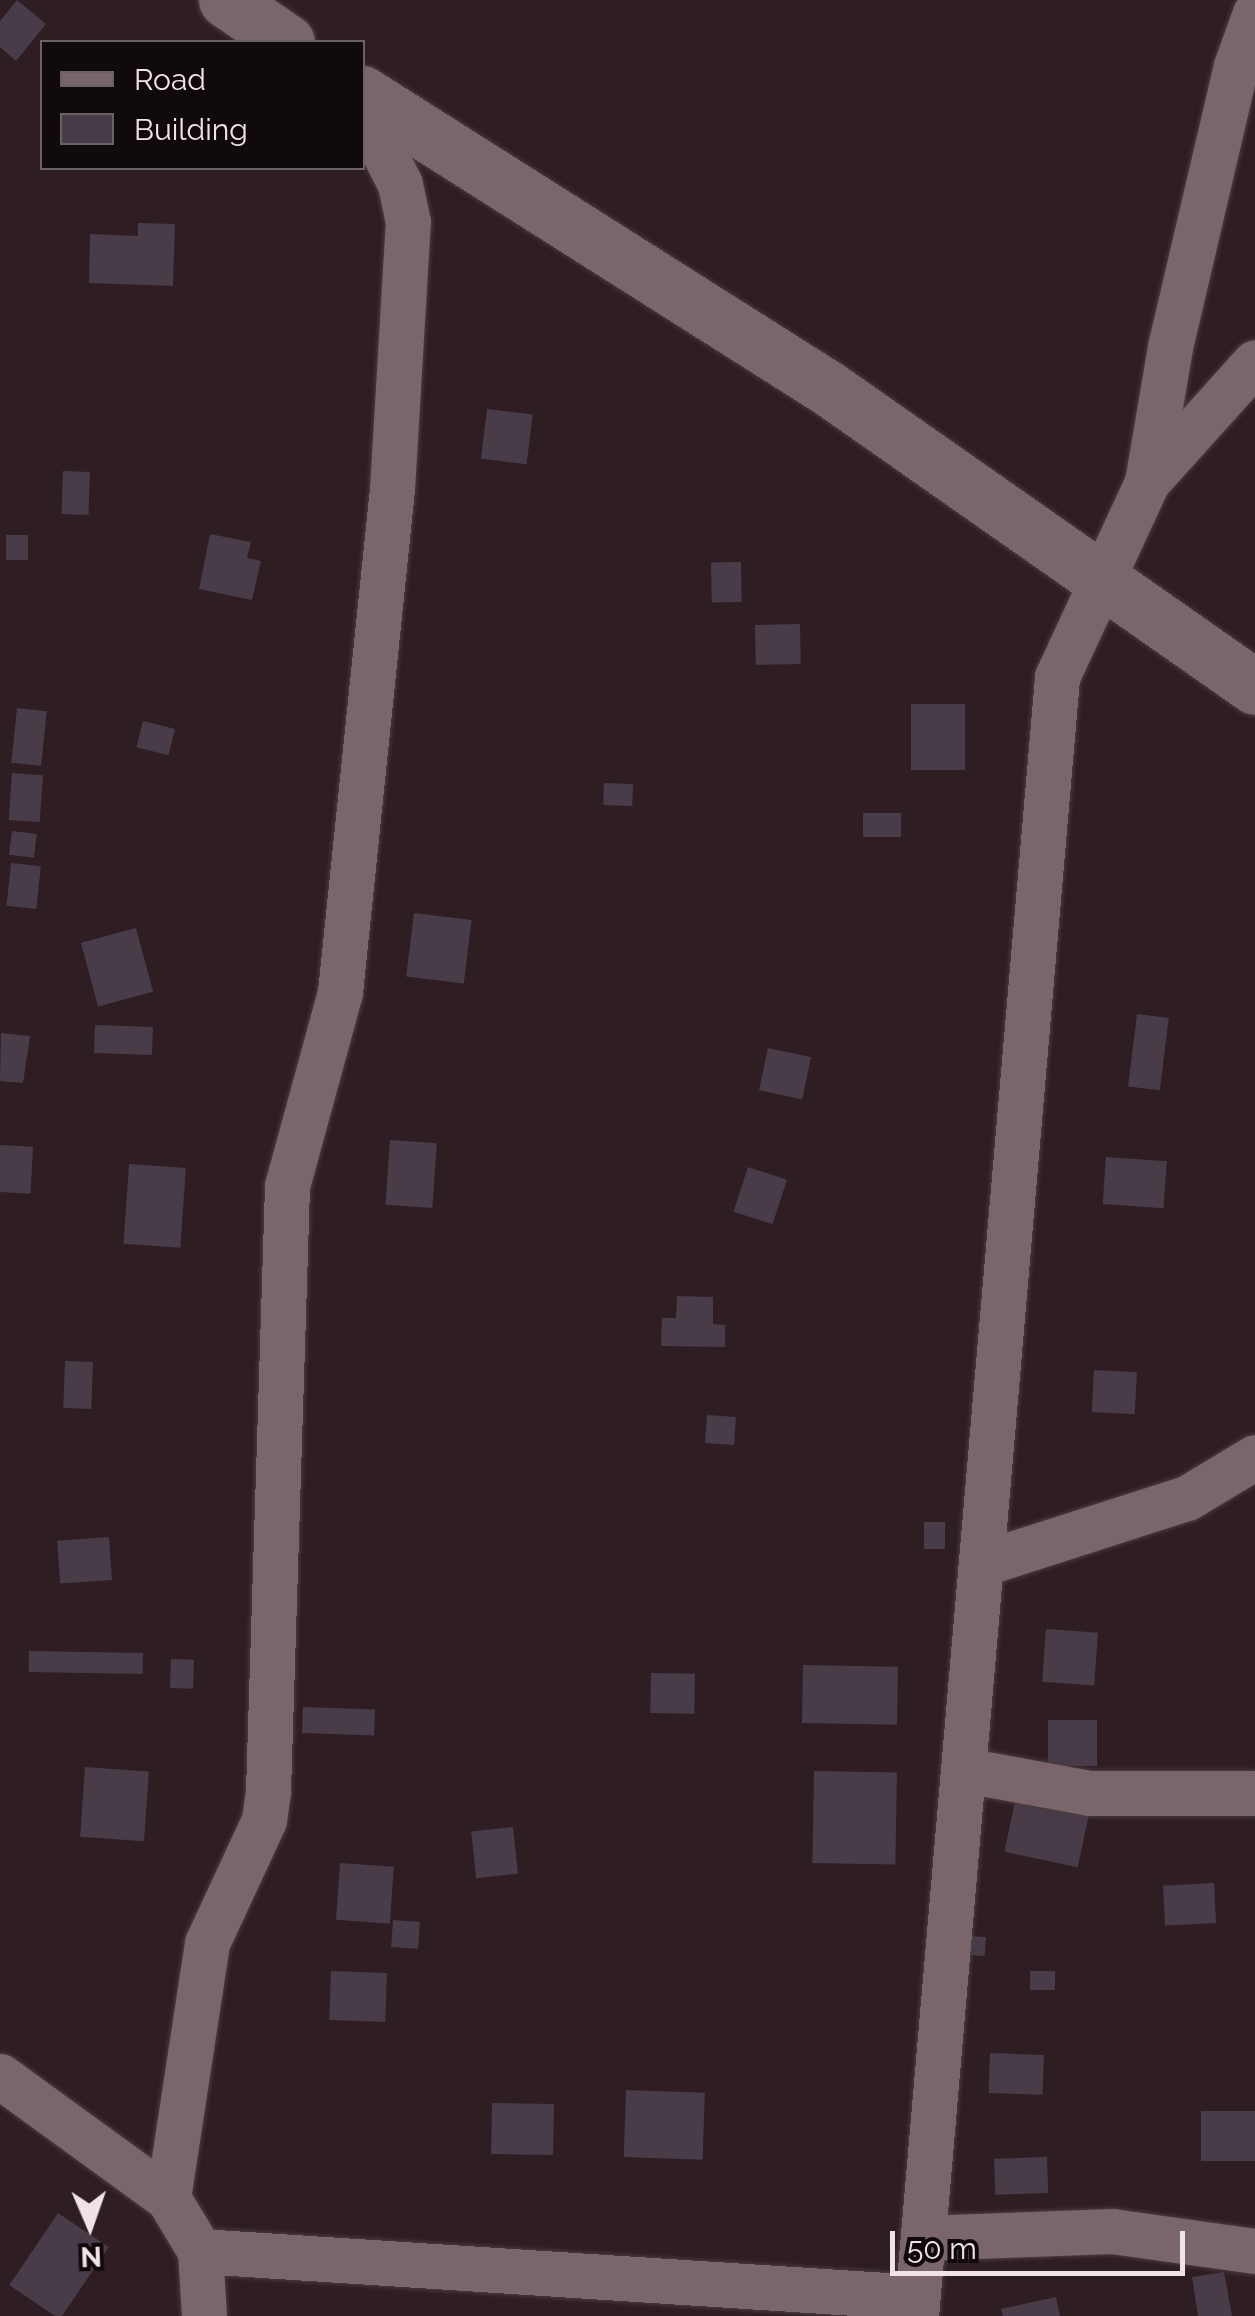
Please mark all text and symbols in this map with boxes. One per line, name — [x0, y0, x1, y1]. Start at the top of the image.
legend — [40, 40, 365, 170]
text: Road — [134, 62, 206, 97]
text: Building — [134, 112, 248, 147]
north arrow — [40, 2176, 140, 2276]
scale bar — [895, 2211, 1190, 2273]
text: 50 m — [907, 2231, 977, 2266]
text: N — [80, 2240, 102, 2273]

